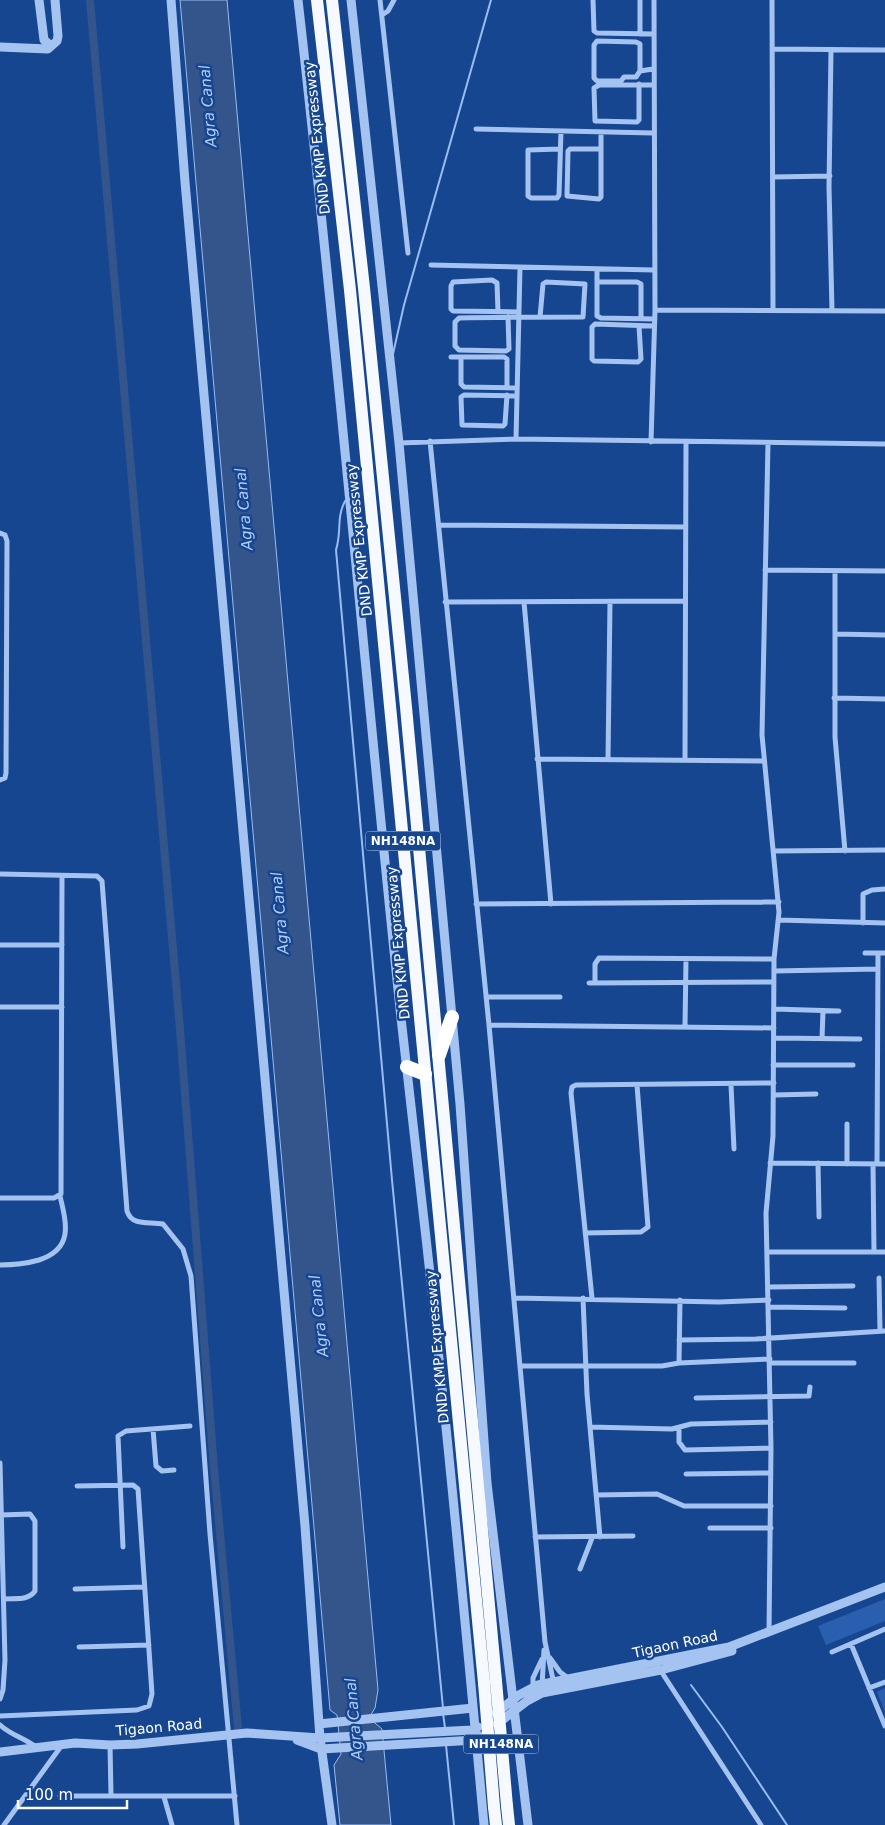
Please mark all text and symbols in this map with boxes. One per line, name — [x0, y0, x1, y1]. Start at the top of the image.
street label: DND KMP Expressway — [301, 61, 333, 215]
water label: Agra Canal — [195, 63, 221, 149]
street label: DND KMP Expressway — [343, 463, 375, 617]
water label: Agra Canal — [231, 466, 257, 552]
road number: NH148NA — [366, 831, 440, 850]
street label: DND KMP Expressway — [383, 866, 413, 1020]
water label: Agra Canal — [267, 870, 293, 956]
street label: DND KMP Expressway — [422, 1270, 452, 1424]
water label: Agra Canal — [306, 1273, 332, 1359]
street label: Tigaon Road — [630, 1627, 719, 1661]
water label: Agra Canal — [341, 1676, 367, 1762]
street label: Tigaon Road — [114, 1715, 203, 1739]
road number: NH148NA — [464, 1735, 538, 1754]
scale bar — [18, 1778, 126, 1810]
text: 100 m — [25, 1786, 73, 1804]

